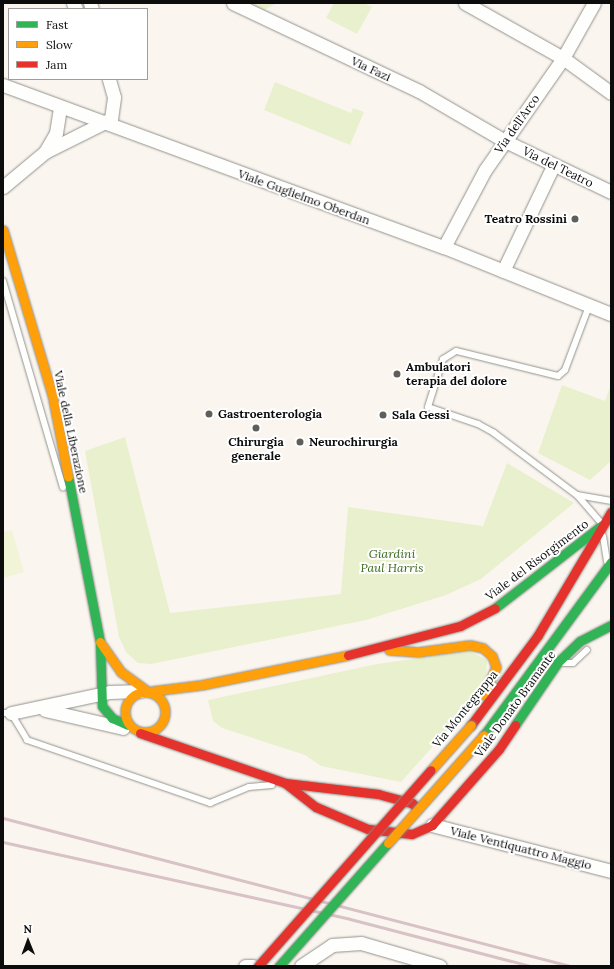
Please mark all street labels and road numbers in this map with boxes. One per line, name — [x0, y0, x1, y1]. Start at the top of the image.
street label: Via Fazi — [349, 54, 393, 84]
street label: Via dell'Arco — [491, 92, 543, 156]
street label: Via del Teatro — [520, 144, 596, 190]
street label: Viale Guglielmo Oberdan — [236, 166, 372, 228]
street label: Viale della Liberazione — [51, 369, 91, 495]
street label: Viale del Risorgimento — [483, 517, 591, 603]
street label: Viale Donato Bramante — [471, 648, 559, 760]
street label: Via Montegrappa — [429, 668, 501, 750]
street label: Viale Ventiquattro Maggio — [449, 823, 593, 873]

